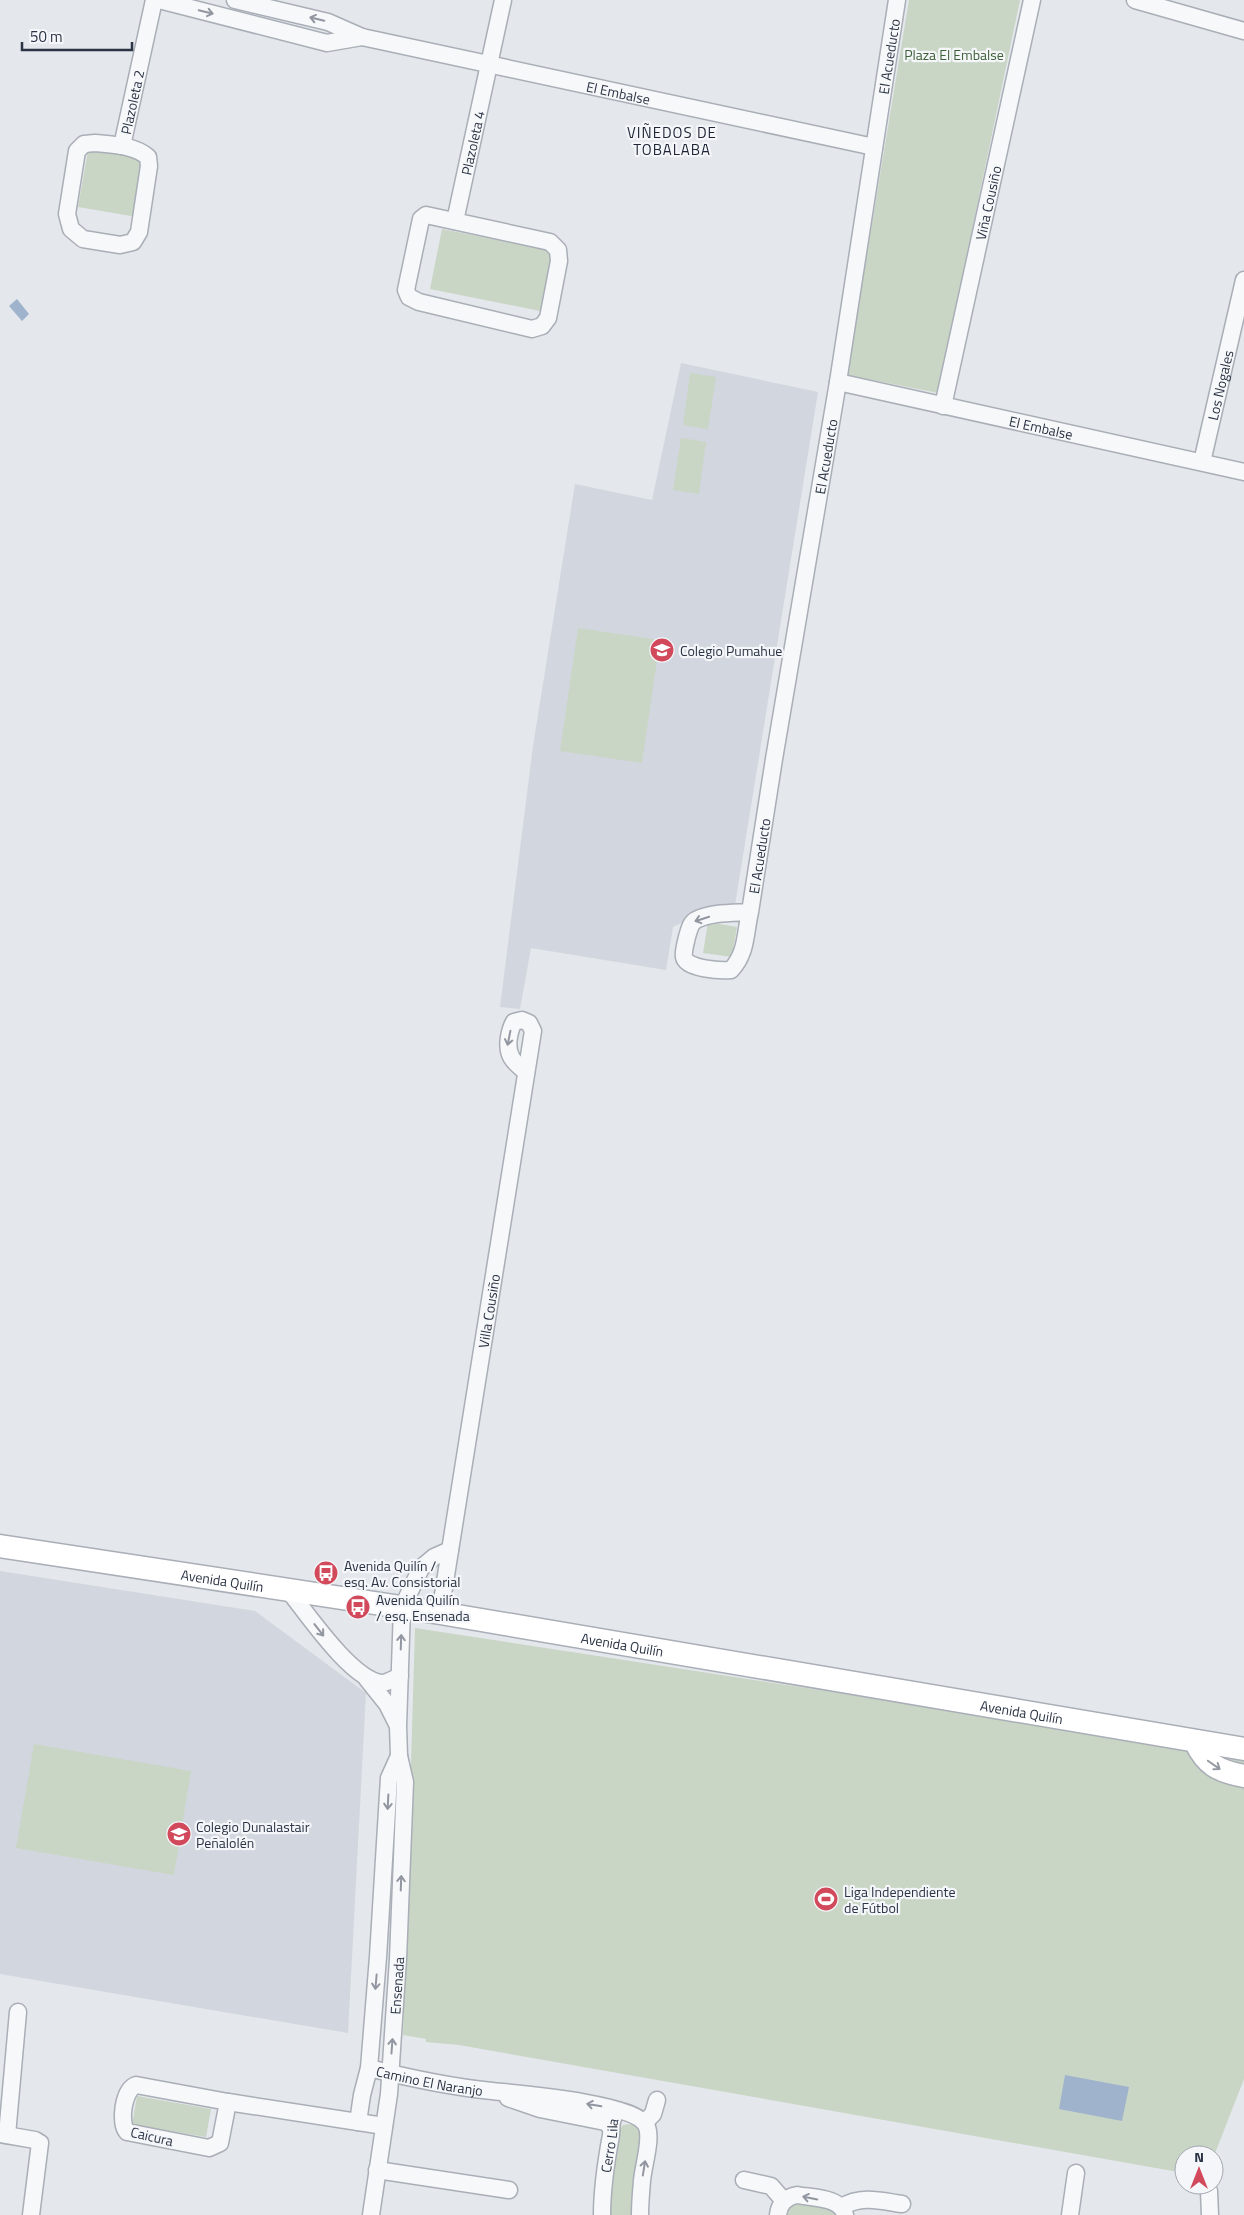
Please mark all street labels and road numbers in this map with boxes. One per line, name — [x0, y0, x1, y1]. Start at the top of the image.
street label: El Acueducto — [872, 17, 904, 96]
street label: Plazoleta 2 — [114, 68, 149, 136]
street label: El Embalse — [585, 75, 652, 109]
street label: Plazoleta 4 — [455, 108, 489, 177]
street label: Viña Cousiño — [969, 164, 1006, 242]
street label: Los Nogales — [1201, 348, 1238, 422]
street label: El Embalse — [1007, 410, 1075, 444]
street label: El Acueducto — [809, 417, 842, 496]
street label: El Acueducto — [743, 817, 775, 895]
street label: Villa Cousiño — [472, 1272, 505, 1349]
street label: Avenida Quilín — [180, 1563, 265, 1597]
street label: Avenida Quilín — [579, 1627, 665, 1661]
street label: Avenida Quilín — [979, 1694, 1065, 1729]
street label: Ensenada — [384, 1956, 409, 2015]
street label: Camino El Naranjo — [374, 2060, 484, 2100]
street label: Cerro Lila — [594, 2116, 623, 2174]
street label: Caicura — [129, 2121, 175, 2151]

